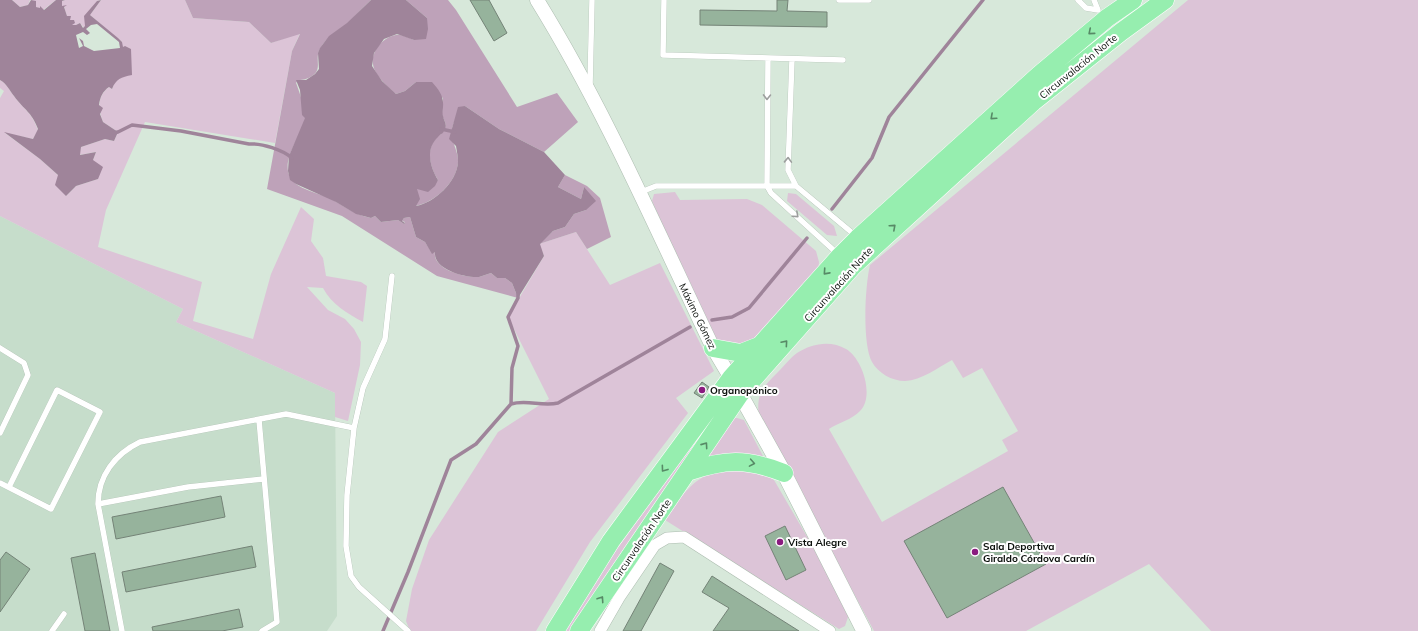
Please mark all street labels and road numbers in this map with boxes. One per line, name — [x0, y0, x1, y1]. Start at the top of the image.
street label: Circunvalación Norte — [1037, 31, 1120, 102]
street label: Circunvalación Norte — [801, 244, 875, 325]
street label: Máximo Gómez — [676, 281, 719, 351]
street label: Circunvalación Norte — [609, 497, 674, 584]

